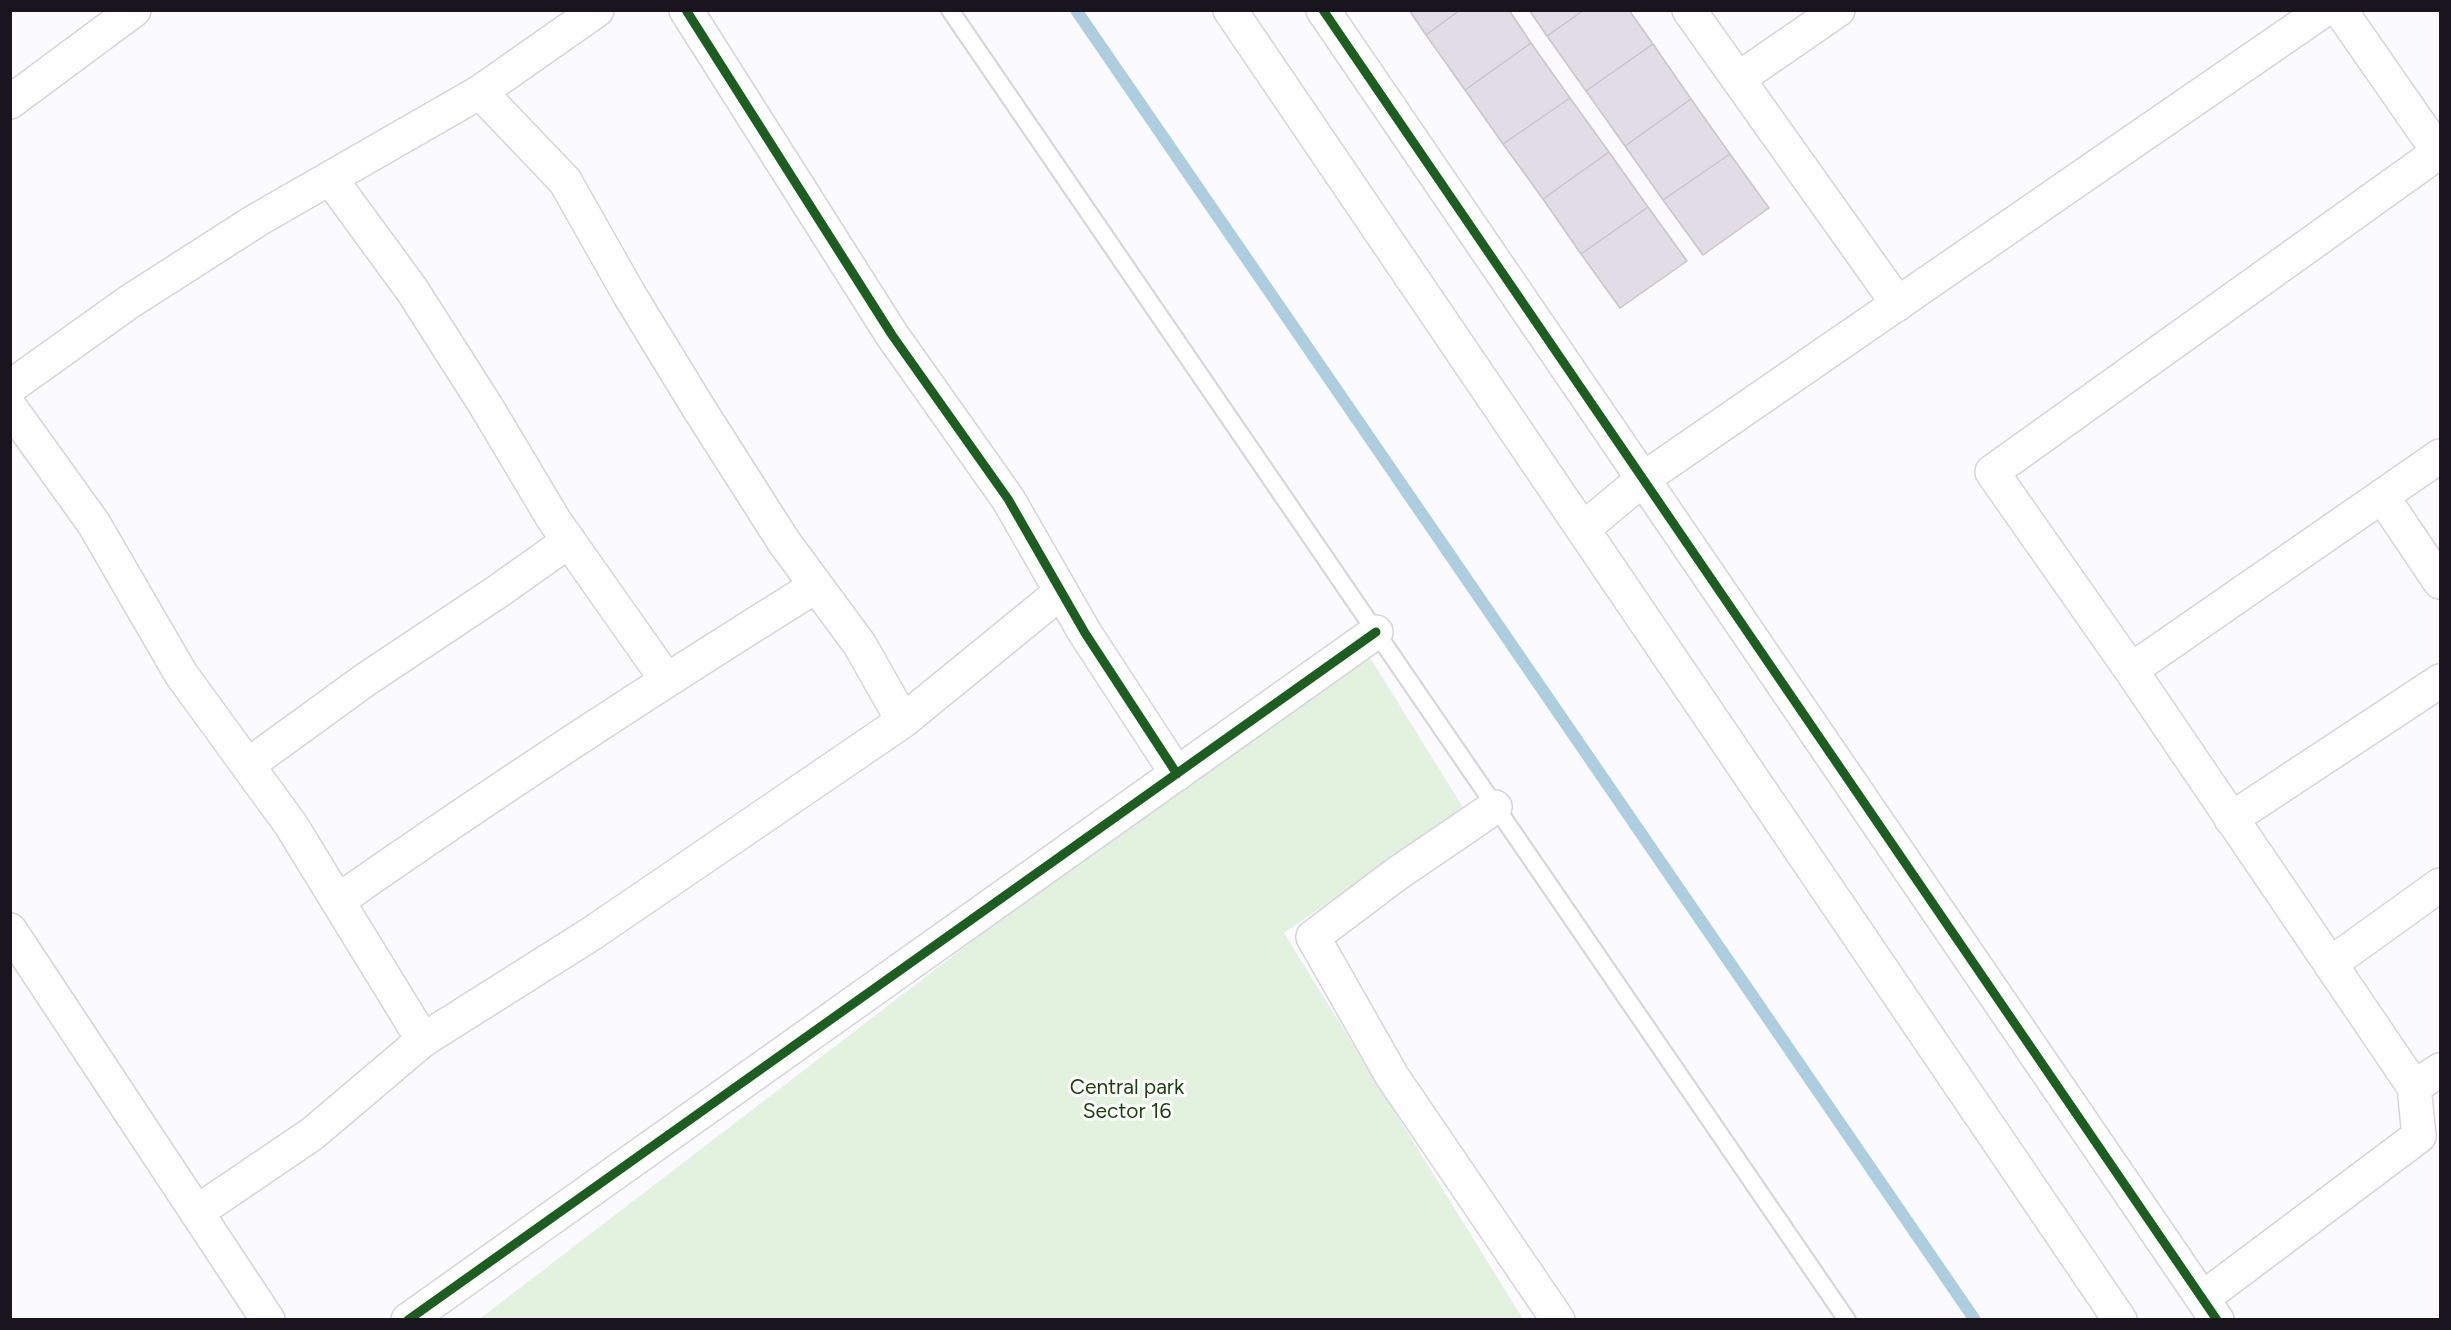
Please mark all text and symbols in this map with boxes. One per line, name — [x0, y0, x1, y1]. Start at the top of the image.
park label: Central park Sector 16 — [1070, 1075, 1184, 1125]

